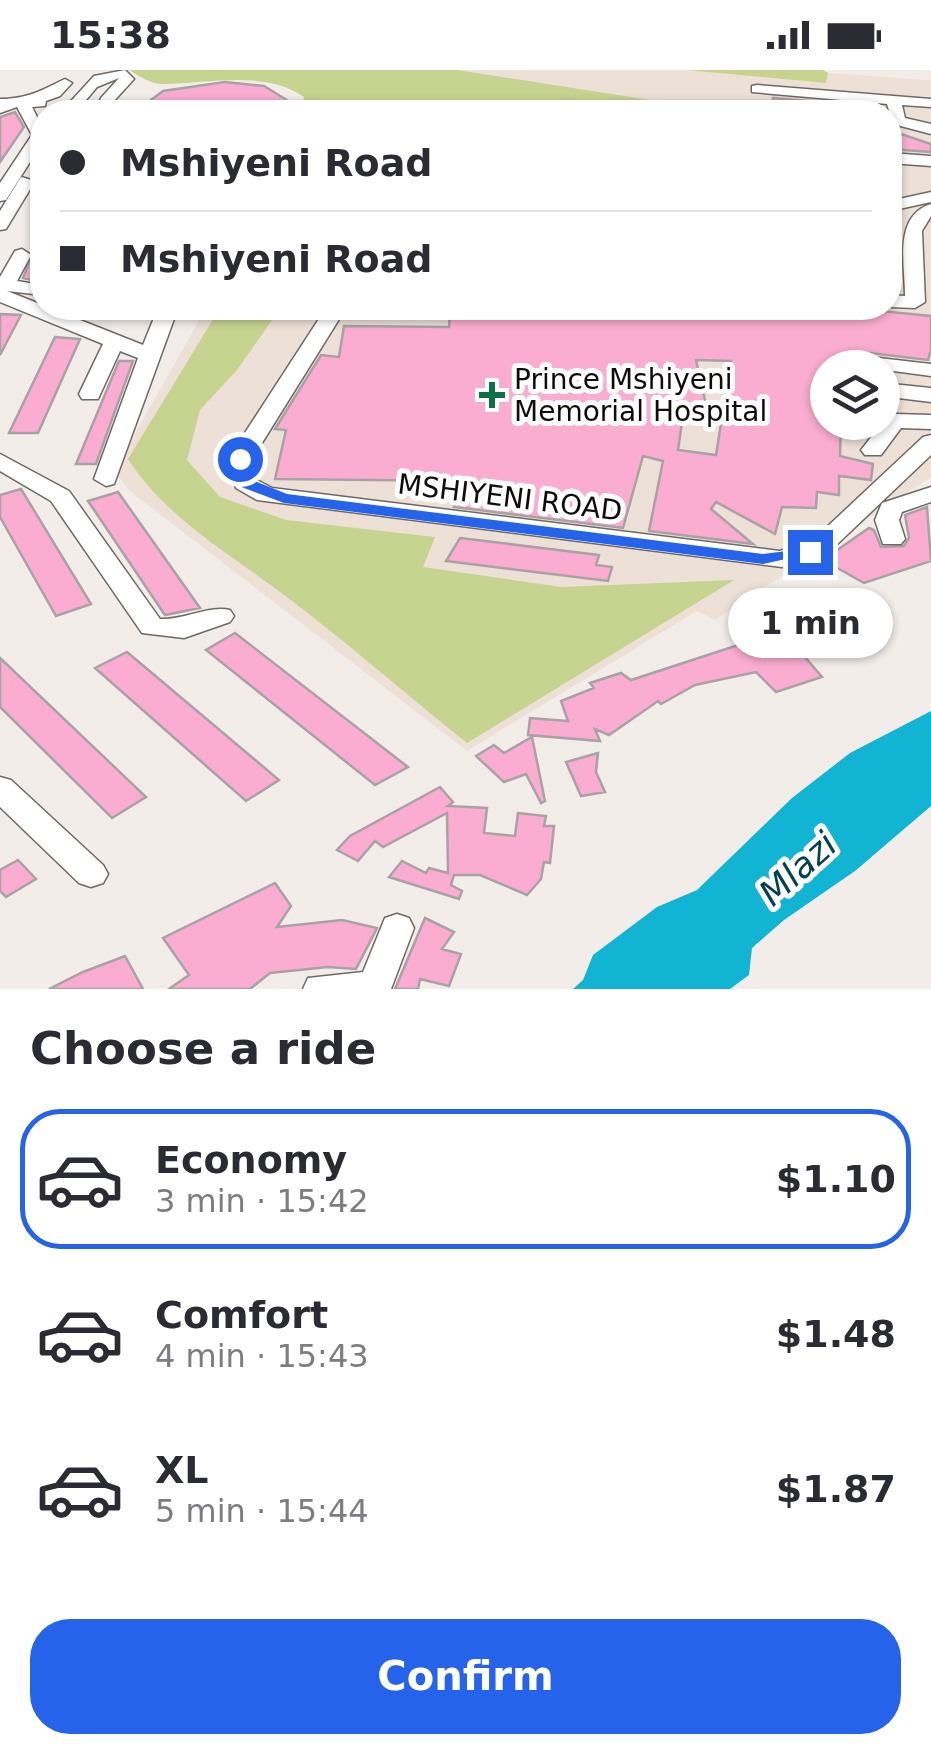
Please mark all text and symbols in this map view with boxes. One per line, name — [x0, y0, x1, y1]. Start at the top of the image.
text: 15:38 — [50, 13, 171, 57]
text: Mshiyeni Road — [120, 141, 433, 185]
text: Mshiyeni Road — [120, 237, 433, 281]
map controls — [810, 350, 900, 440]
button: layers — [810, 350, 900, 440]
place label: Prince Mshiyeni Memorial Hospital — [514, 363, 767, 428]
marker: Prince Mshiyeni Memorial Hospital — [479, 382, 505, 408]
route start — [218, 437, 263, 482]
street label: MSHIYENI ROAD — [396, 467, 624, 528]
route end — [788, 530, 833, 575]
callout: 1 min — [728, 587, 892, 657]
text: 1 min — [760, 604, 861, 642]
water label: Mlazi — [751, 824, 845, 914]
text: Choose a ride — [30, 1022, 376, 1075]
icon: car — [35, 1134, 125, 1224]
text: Economy — [155, 1138, 347, 1182]
text: $1.10 — [776, 1157, 896, 1201]
text: 3 min · 15:42 — [155, 1182, 369, 1220]
icon: car — [35, 1289, 125, 1379]
text: Comfort — [155, 1293, 328, 1337]
text: $1.48 — [776, 1312, 896, 1356]
text: 4 min · 15:43 — [155, 1337, 369, 1375]
icon: car — [35, 1444, 125, 1534]
text: XL — [155, 1448, 209, 1492]
text: $1.87 — [776, 1467, 896, 1511]
text: 5 min · 15:44 — [155, 1492, 369, 1530]
button: Confirm — [30, 1619, 901, 1734]

